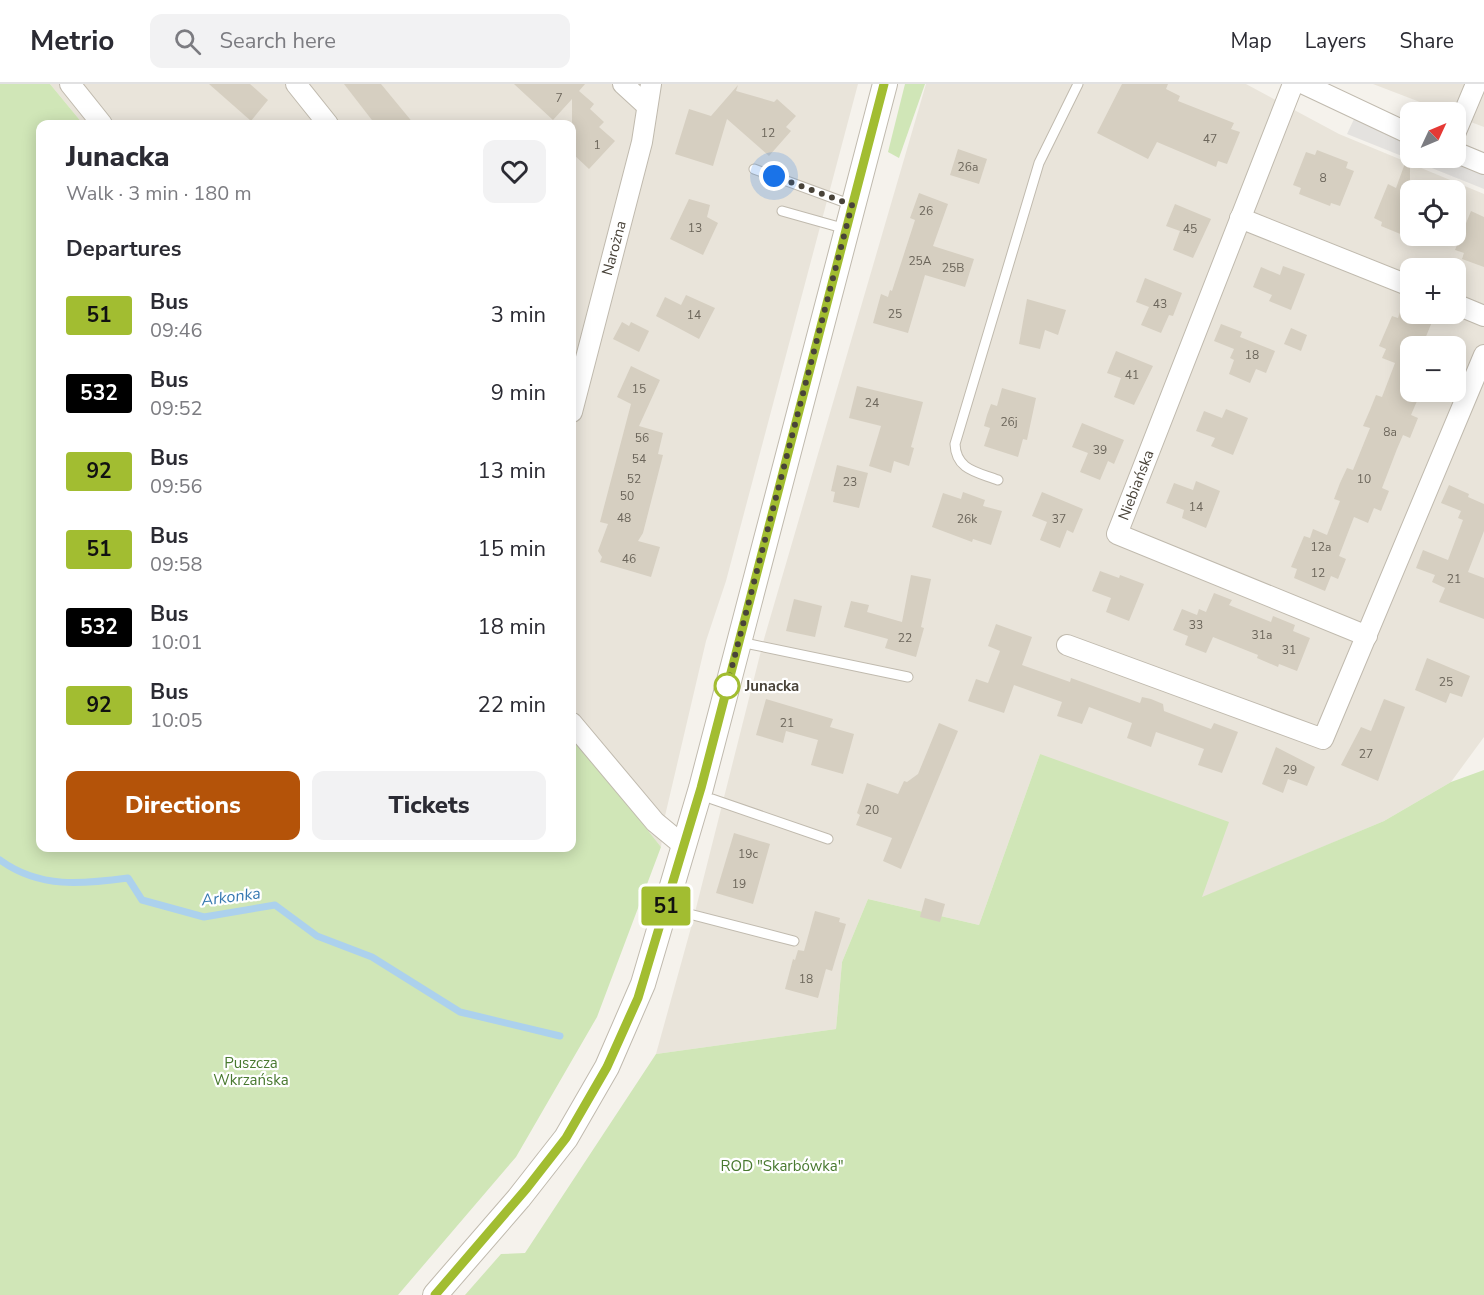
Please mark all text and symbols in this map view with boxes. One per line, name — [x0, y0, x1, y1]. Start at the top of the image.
search box — [150, 14, 570, 68]
text: Metrio — [30, 22, 114, 60]
icon: search — [171, 25, 204, 58]
text: Search here — [219, 26, 336, 56]
text: Map — [1230, 27, 1272, 55]
text: Layers — [1305, 27, 1366, 55]
text: Share — [1399, 27, 1454, 55]
house number: 7 — [555, 90, 563, 106]
north arrow — [1400, 102, 1466, 168]
map controls — [1400, 102, 1466, 402]
house number: 12 — [761, 125, 775, 141]
house number: 47 — [1203, 131, 1217, 147]
house number: 1 — [593, 137, 601, 153]
text: Junacka — [66, 138, 170, 176]
button: heart — [483, 140, 546, 203]
house number: 26a — [958, 159, 978, 175]
your location — [759, 161, 789, 191]
house number: 8 — [1319, 170, 1327, 186]
text: Walk · 3 min · 180 m — [66, 180, 252, 207]
button: locate — [1400, 180, 1466, 246]
house number: 26 — [919, 203, 933, 219]
street label: Narożna — [597, 218, 631, 278]
house number: 13 — [688, 220, 702, 236]
house number: 45 — [1183, 221, 1197, 237]
text: Departures — [66, 234, 181, 264]
house number: 25A — [908, 253, 932, 269]
button: + — [1400, 258, 1466, 324]
house number: 25B — [942, 260, 964, 276]
text: Bus — [150, 287, 189, 317]
house number: 43 — [1153, 296, 1167, 312]
text: 3 min — [491, 300, 546, 330]
text: 51 — [86, 301, 112, 329]
house number: 25 — [888, 306, 902, 322]
house number: 14 — [687, 307, 701, 323]
text: 09:46 — [150, 317, 203, 344]
button: − — [1400, 336, 1466, 402]
house number: 18 — [1245, 347, 1259, 363]
text: Bus — [150, 365, 189, 395]
house number: 41 — [1125, 367, 1139, 383]
text: 9 min — [491, 378, 546, 408]
text: 532 — [80, 379, 118, 407]
house number: 15 — [632, 381, 646, 397]
text: 09:52 — [150, 395, 203, 422]
house number: 24 — [865, 395, 879, 411]
house number: 26j — [1000, 414, 1018, 430]
house number: 8a — [1383, 424, 1397, 440]
house number: 56 — [635, 430, 649, 446]
house number: 39 — [1093, 442, 1107, 458]
text: Bus — [150, 443, 189, 473]
street label: Niebiańska — [1113, 447, 1159, 523]
house number: 54 — [632, 451, 646, 467]
text: 13 min — [478, 456, 546, 486]
text: 92 — [86, 457, 112, 485]
house number: 52 — [627, 471, 641, 487]
house number: 10 — [1357, 471, 1371, 487]
text: 09:56 — [150, 473, 203, 500]
house number: 23 — [843, 474, 857, 490]
house number: 50 — [620, 488, 634, 504]
house number: 14 — [1189, 499, 1203, 515]
house number: 48 — [617, 510, 631, 526]
house number: 26k — [957, 511, 978, 527]
house number: 37 — [1052, 511, 1066, 527]
text: Bus — [150, 521, 189, 551]
text: 15 min — [478, 534, 546, 564]
text: 51 — [86, 535, 112, 563]
house number: 12a — [1311, 539, 1331, 555]
text: 09:58 — [150, 551, 203, 578]
house number: 46 — [622, 551, 636, 567]
house number: 12 — [1311, 565, 1325, 581]
house number: 21 — [1447, 571, 1461, 587]
text: Bus — [150, 599, 189, 629]
text: 18 min — [478, 612, 546, 642]
text: 532 — [80, 613, 118, 641]
house number: 33 — [1189, 617, 1203, 633]
house number: 31a — [1252, 627, 1272, 643]
text: 10:01 — [150, 629, 203, 656]
house number: 22 — [898, 630, 912, 646]
house number: 31 — [1282, 642, 1296, 658]
marker: Junacka — [714, 673, 740, 699]
house number: 25 — [1439, 674, 1453, 690]
place label: Junacka — [744, 676, 799, 696]
text: Bus — [150, 677, 189, 707]
text: 22 min — [478, 690, 546, 720]
text: 92 — [86, 691, 112, 719]
text: 10:05 — [150, 707, 203, 734]
house number: 21 — [780, 715, 794, 731]
house number: 27 — [1359, 746, 1373, 762]
house number: 29 — [1283, 762, 1297, 778]
button: Directions — [66, 771, 300, 840]
button: Tickets — [312, 771, 546, 840]
house number: 20 — [865, 802, 879, 818]
house number: 19c — [738, 846, 758, 862]
house number: 19 — [732, 876, 746, 892]
water label: Arkonka — [199, 882, 262, 912]
line badge: 51 — [639, 886, 693, 926]
text: 51 — [653, 892, 679, 920]
house number: 18 — [799, 971, 813, 987]
park label: Puszcza Wkrzańska — [213, 1053, 289, 1090]
park label: ROD "Skarbówka" — [720, 1156, 844, 1176]

